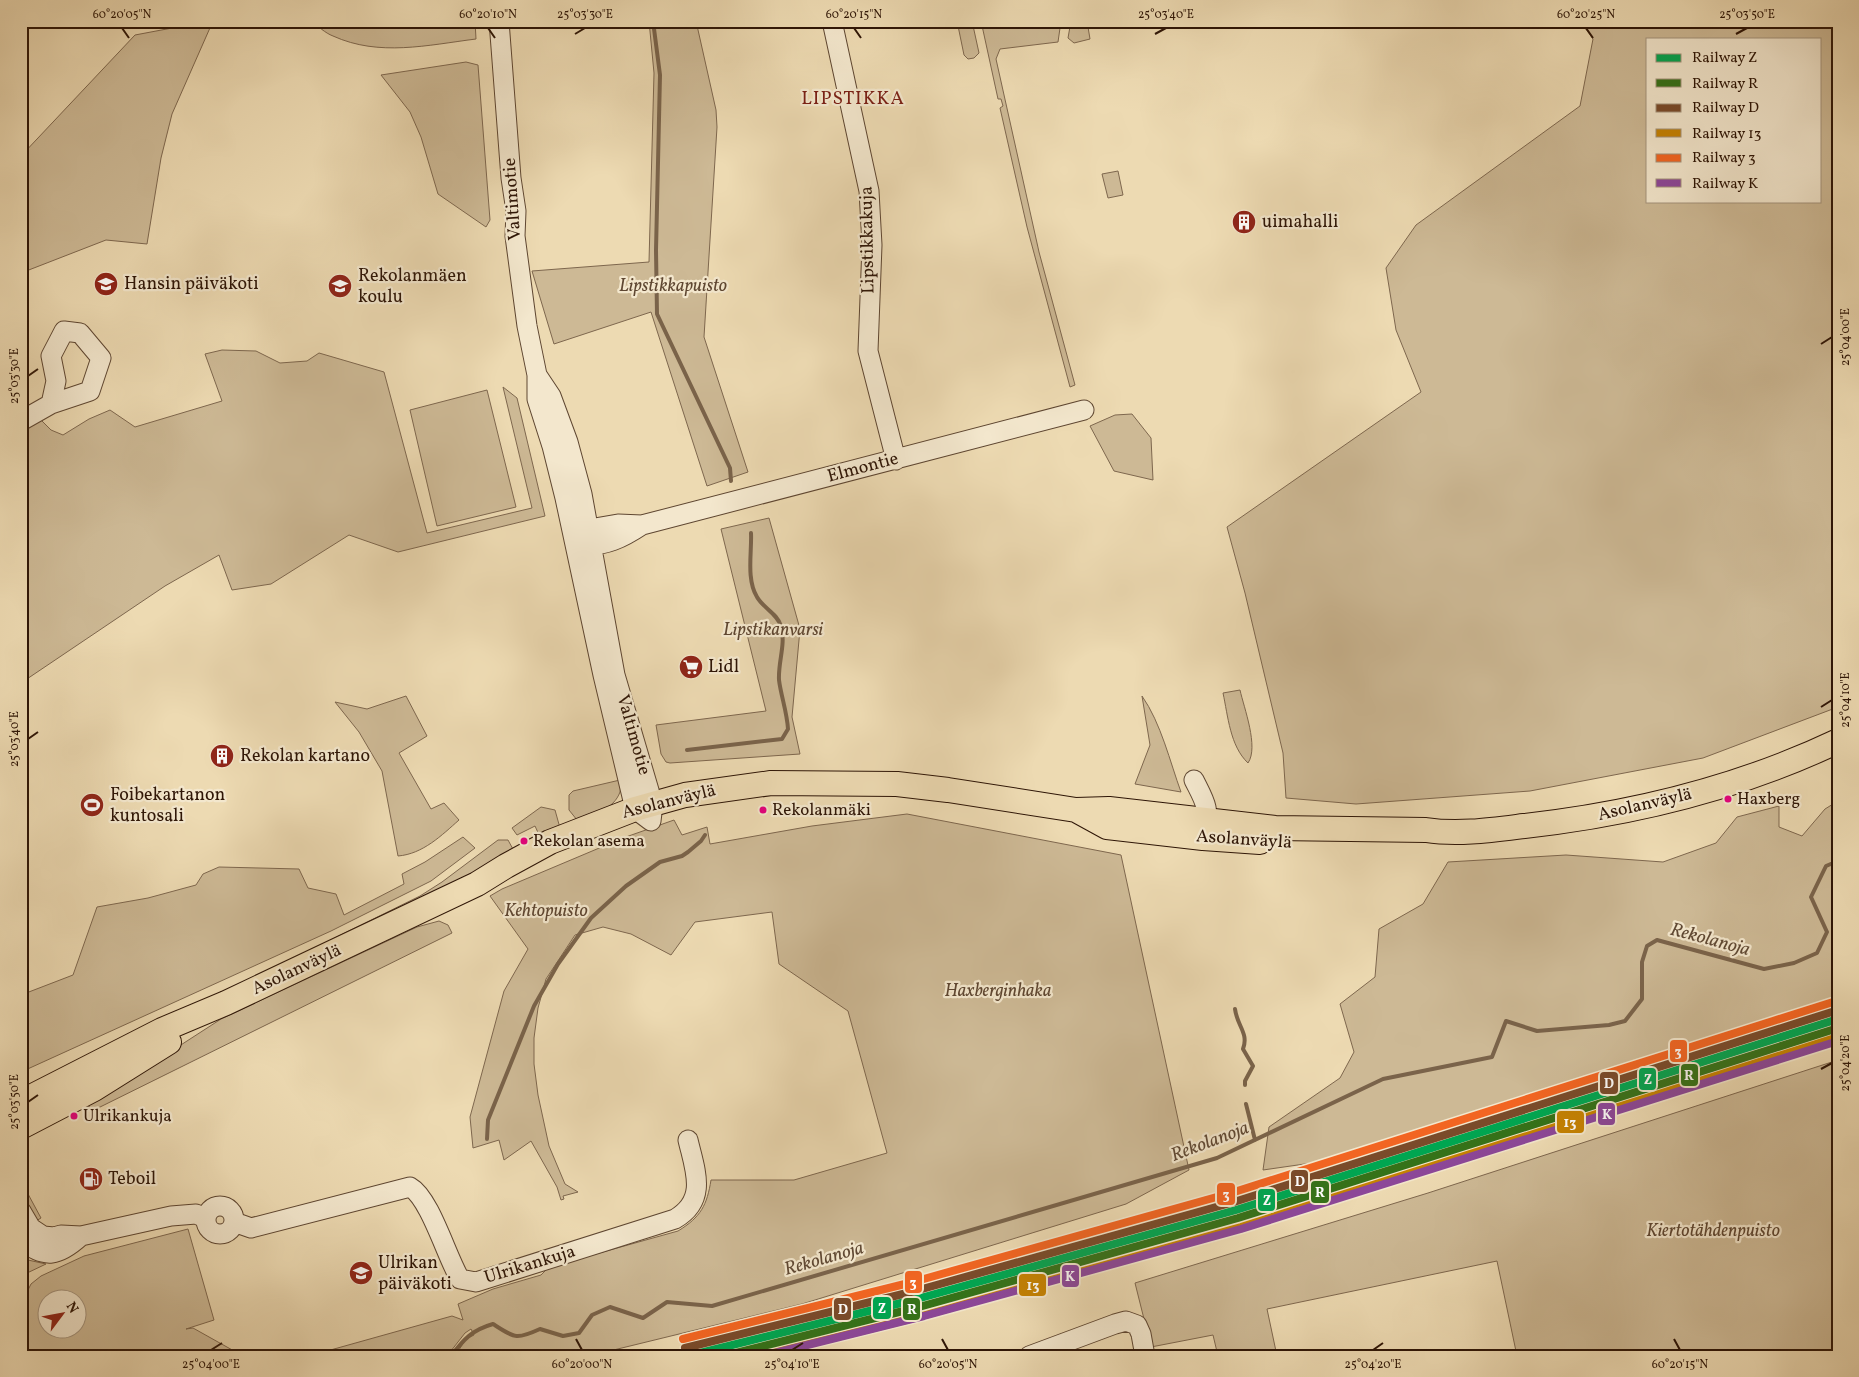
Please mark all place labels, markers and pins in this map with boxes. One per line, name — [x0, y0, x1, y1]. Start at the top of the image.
building icon: uimahalli — [1231, 209, 1257, 235]
place label: uimahalli — [1262, 210, 1338, 235]
place label: Rekolanmäen koulu — [358, 264, 467, 310]
school or university icon: Hansin päiväkoti — [93, 271, 119, 297]
place label: Hansin päiväkoti — [124, 272, 259, 297]
school or university icon: Rekolanmäen koulu — [327, 273, 353, 299]
supermarket icon: Lidl — [678, 654, 704, 680]
place label: Lidl — [708, 655, 739, 680]
building icon: Rekolan kartano — [209, 743, 235, 769]
place label: Rekolan kartano — [240, 744, 370, 769]
place label: Foibekartanon kuntosali — [110, 783, 225, 829]
place label: Haxberg — [1737, 788, 1800, 811]
sports icon: Foibekartanon kuntosali — [79, 792, 105, 818]
marker: Haxberg — [1723, 794, 1733, 804]
place label: Rekolanmäki — [772, 799, 871, 822]
marker: Rekolanmäki — [758, 805, 768, 815]
place label: Rekolan asema — [533, 830, 645, 853]
marker: Rekolan asema — [519, 836, 529, 846]
place label: Ulrikankuja — [83, 1105, 172, 1128]
marker: Ulrikankuja — [69, 1111, 79, 1121]
fuel station icon: Teboil — [78, 1166, 104, 1192]
place label: Teboil — [108, 1167, 156, 1192]
place label: Ulrikan päiväkoti — [378, 1251, 452, 1297]
school or university icon: Ulrikan päiväkoti — [348, 1260, 374, 1286]

